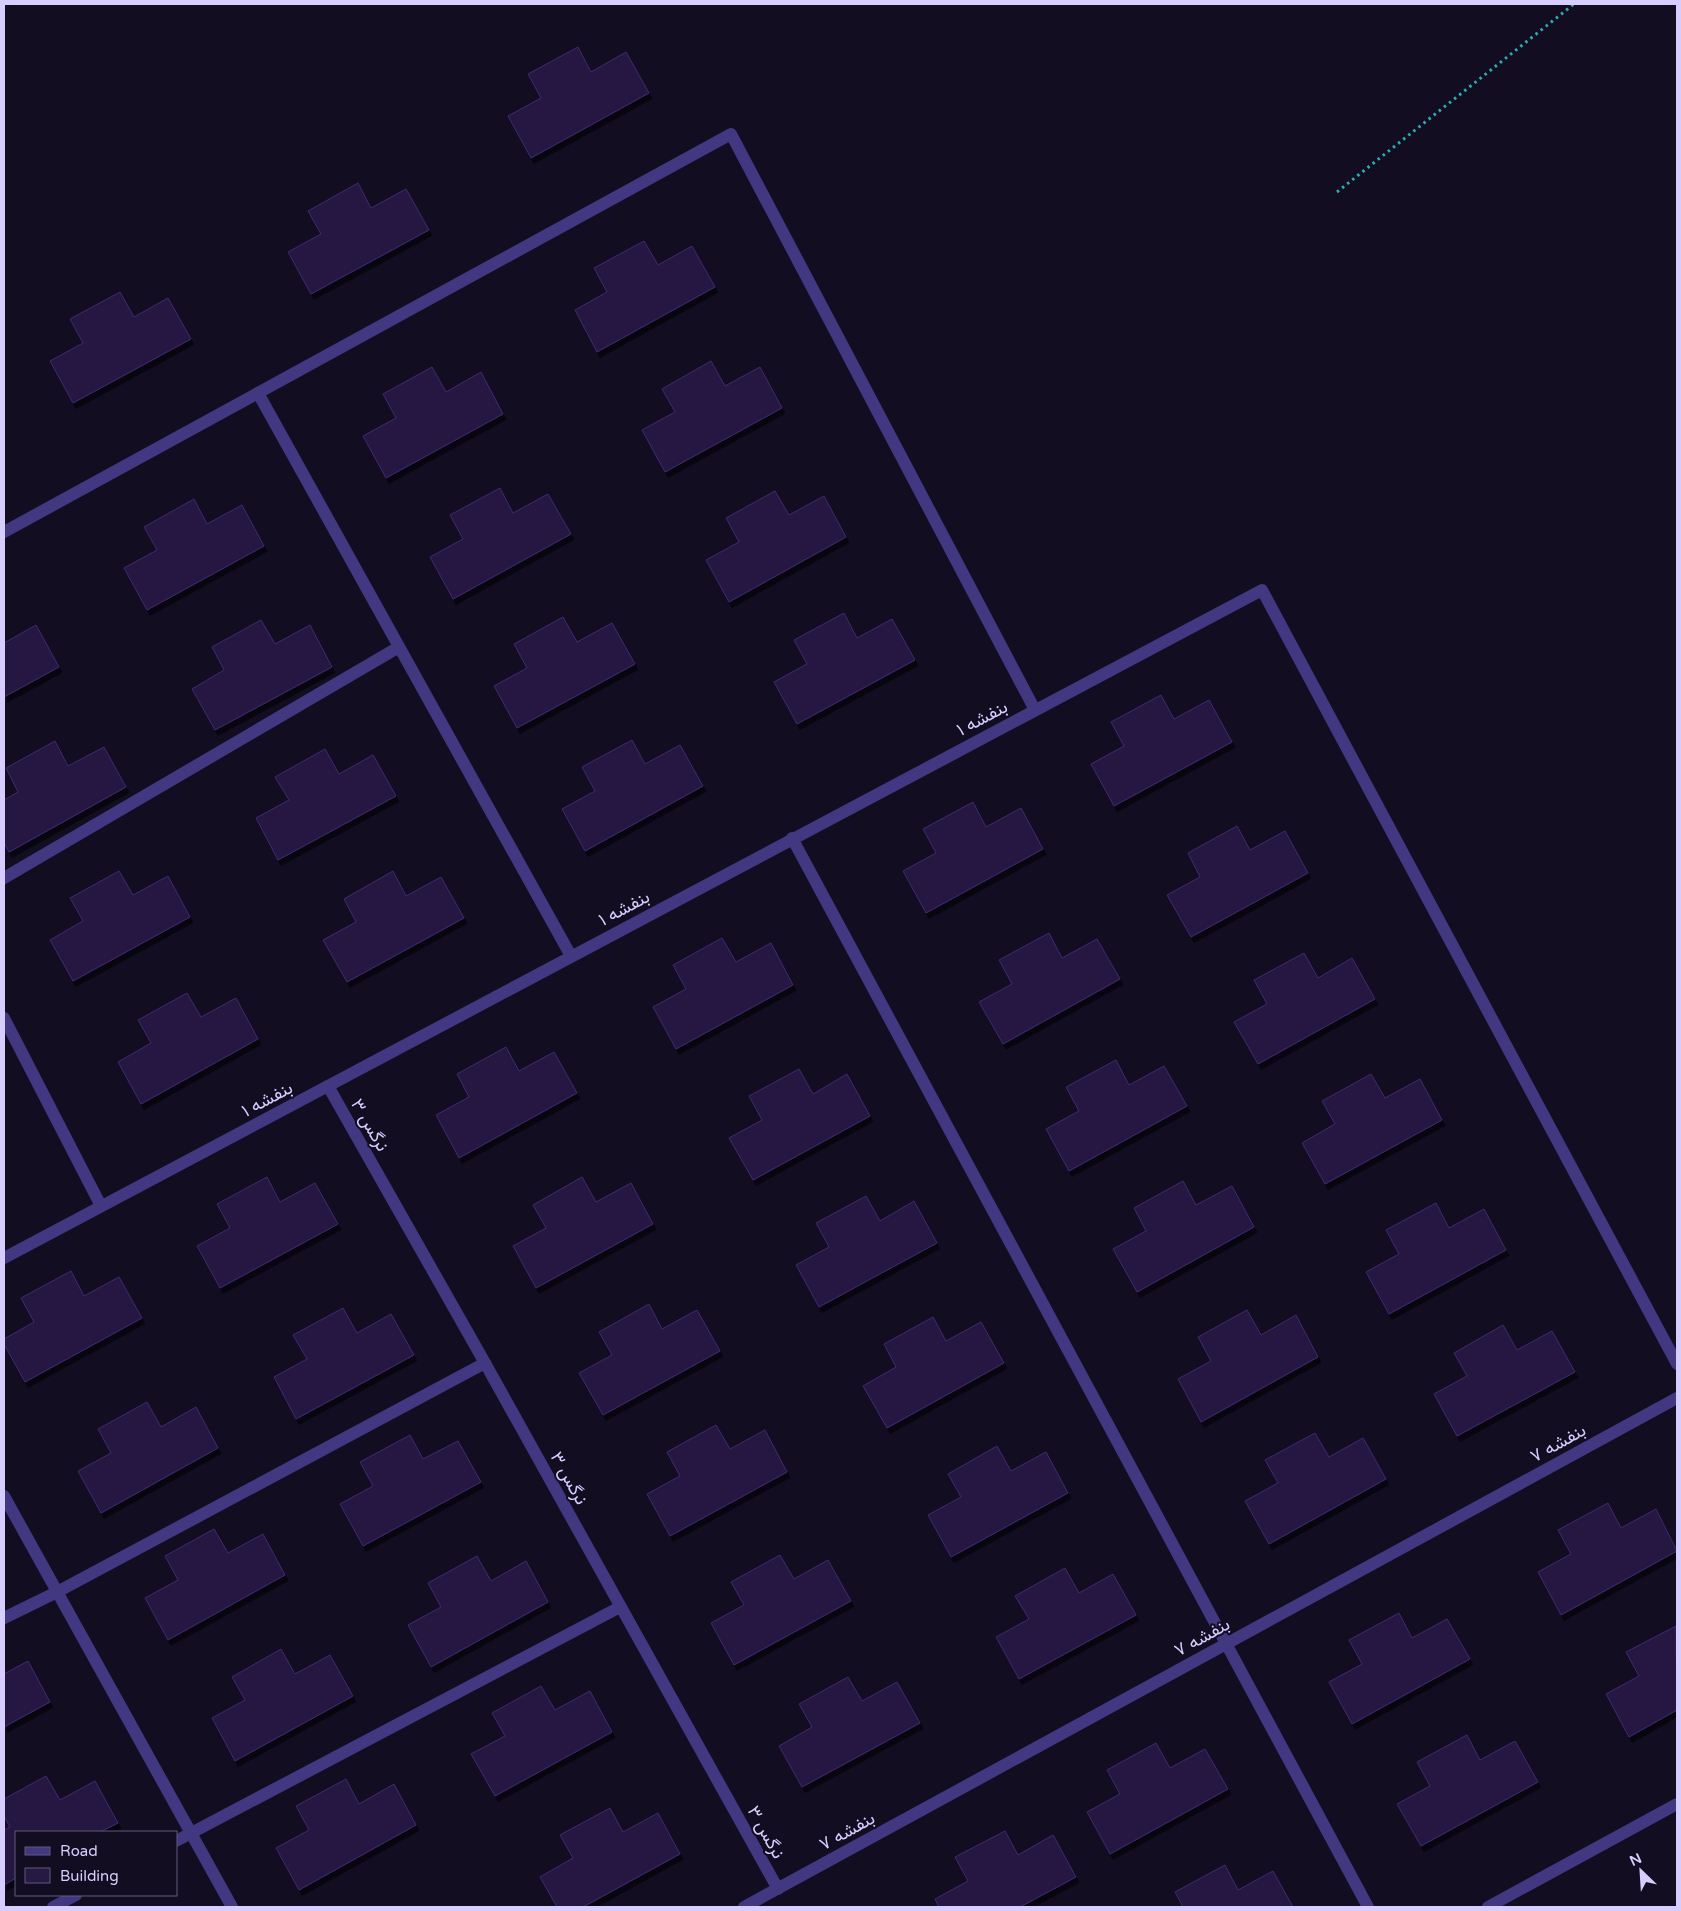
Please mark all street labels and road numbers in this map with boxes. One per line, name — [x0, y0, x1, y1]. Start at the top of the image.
street label: بنفشه ۱ — [953, 695, 1011, 741]
street label: بنفشه ۱ — [595, 885, 653, 931]
street label: بنفشه ۱ — [238, 1076, 296, 1122]
street label: نرگس ۳ — [346, 1095, 394, 1155]
street label: بنفشه ۷ — [1526, 1419, 1590, 1467]
street label: نرگس ۳ — [546, 1448, 592, 1508]
street label: بنفشه ۷ — [1170, 1613, 1234, 1661]
street label: نرگس ۳ — [743, 1802, 789, 1862]
street label: بنفشه ۷ — [815, 1807, 879, 1855]

